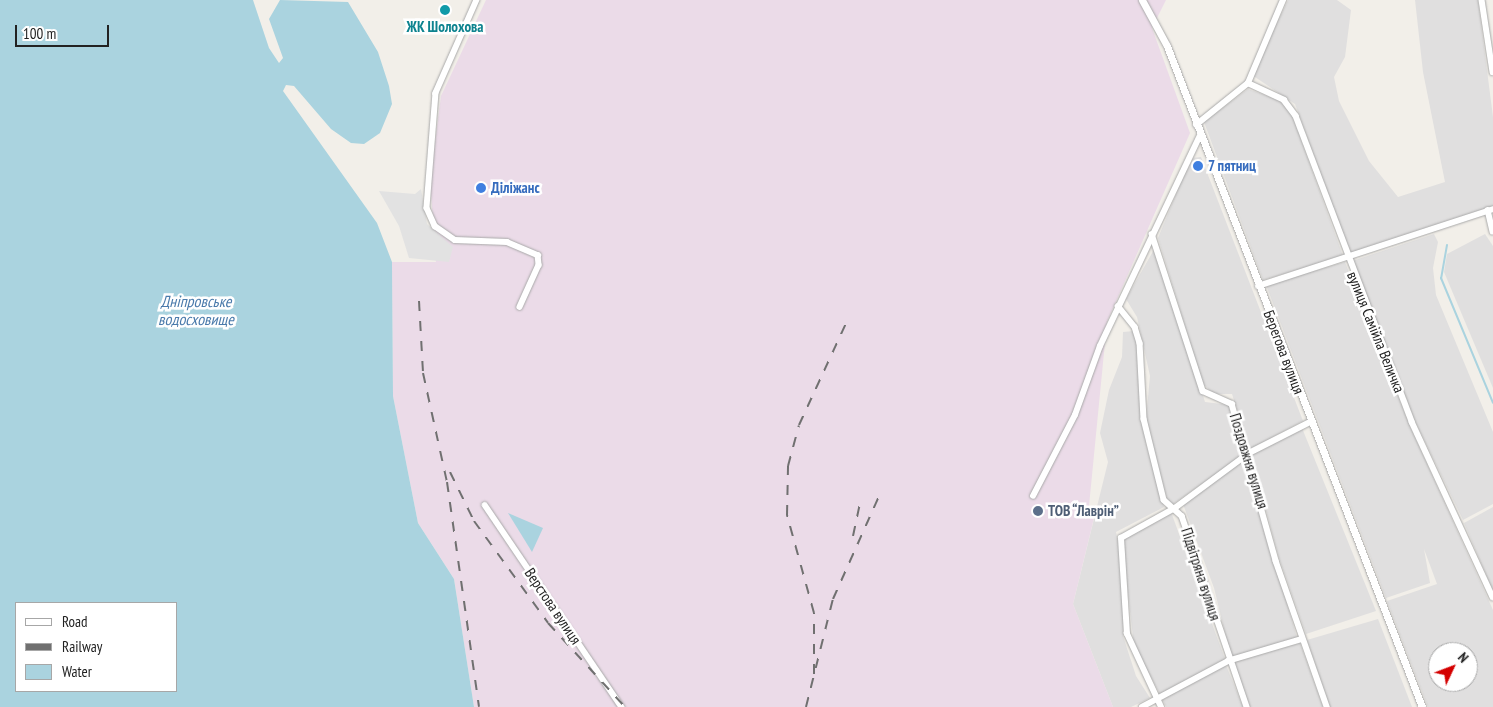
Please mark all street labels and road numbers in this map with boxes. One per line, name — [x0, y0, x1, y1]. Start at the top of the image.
street label: вулиця Самійла Величка — [1343, 269, 1409, 395]
street label: Берегова вулиця — [1260, 308, 1308, 396]
street label: Поздовжня вулиця — [1226, 411, 1272, 511]
street label: Підвітряна вулиця — [1178, 525, 1224, 623]
street label: Верстова вулиця — [521, 565, 585, 647]

